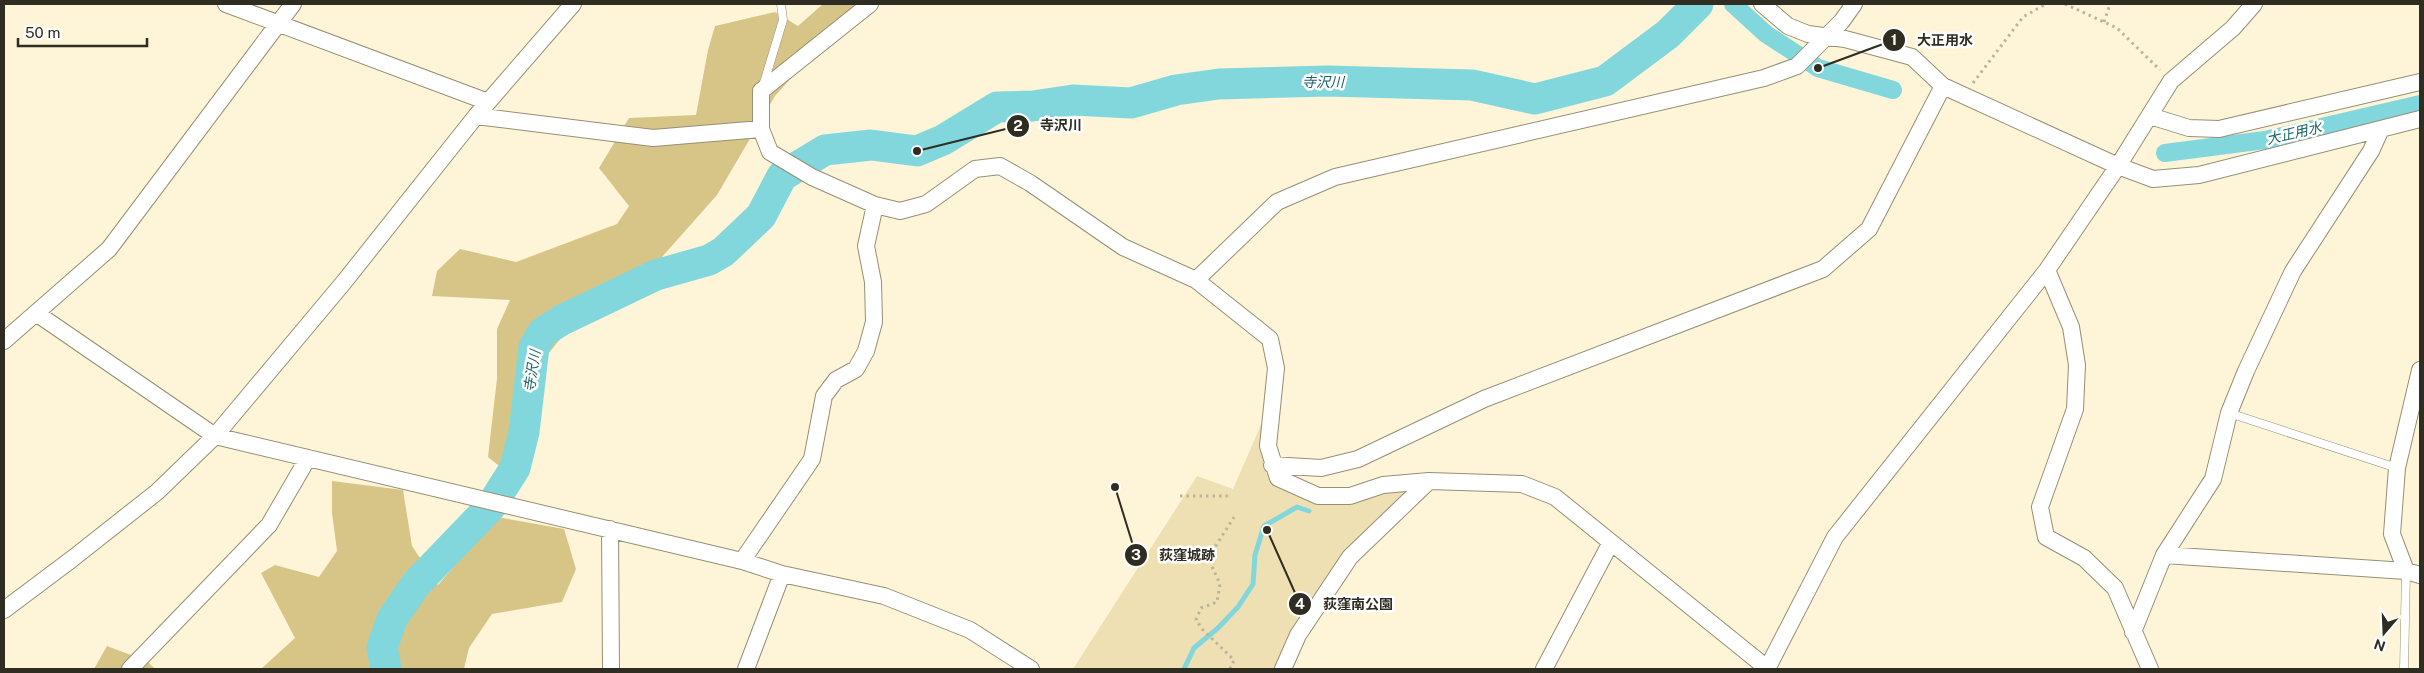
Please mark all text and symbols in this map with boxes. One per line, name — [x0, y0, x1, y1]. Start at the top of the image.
scale bar — [18, 15, 146, 47]
text: 50 m — [25, 24, 60, 41]
callout: 大正用水 — [1882, 25, 1983, 54]
text: 1 — [1891, 31, 1897, 48]
text: 大正用水 — [1917, 32, 1973, 48]
water label: 寺沢川 — [1302, 74, 1346, 90]
callout: 寺沢川 — [1005, 111, 1092, 140]
text: 2 — [1013, 117, 1023, 134]
text: 寺沢川 — [1040, 117, 1082, 133]
water label: 大正用水 — [2265, 118, 2325, 147]
water label: 寺沢川 — [521, 347, 543, 393]
callout: 荻窪城跡 — [1124, 540, 1225, 569]
text: 3 — [1131, 546, 1141, 563]
text: 荻窪城跡 — [1159, 547, 1215, 563]
callout: 荻窪南公園 — [1288, 589, 1403, 618]
text: 4 — [1295, 595, 1305, 612]
text: 荻窪南公園 — [1323, 596, 1393, 612]
north arrow — [2359, 608, 2409, 658]
text: N — [2372, 636, 2388, 655]

